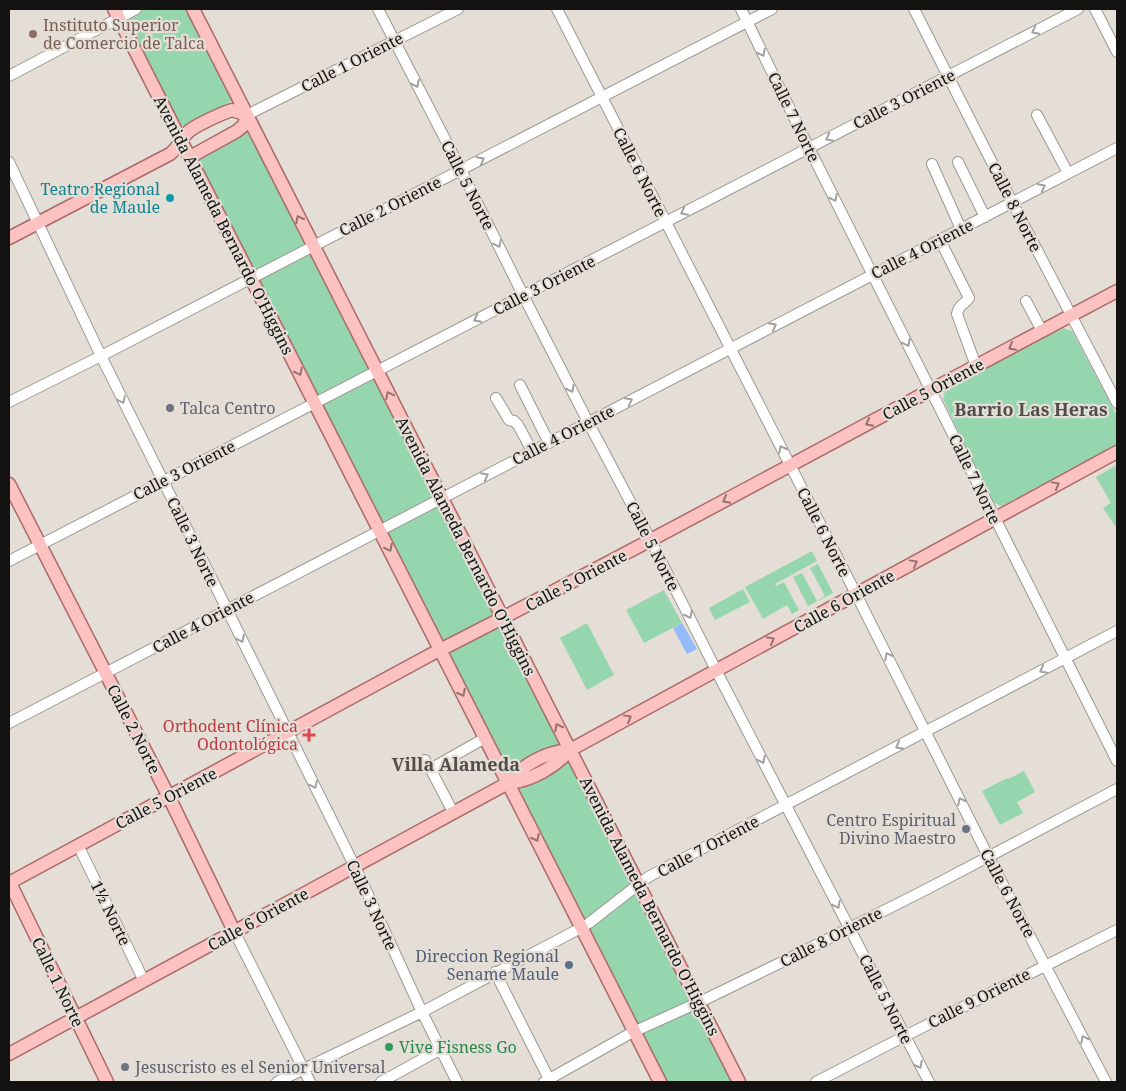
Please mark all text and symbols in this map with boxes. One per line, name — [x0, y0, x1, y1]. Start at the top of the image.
place label: Instituto Superior de Comercio de Talca — [43, 14, 205, 54]
one-way arrow — [1031, 25, 1040, 35]
street label: Calle 1 Oriente — [297, 27, 407, 97]
marker: Instituto Superior de Comercio de Talca — [27, 28, 39, 40]
one-way arrow — [756, 47, 766, 56]
street label: Calle 3 Oriente — [849, 64, 959, 134]
street label: Calle 7 Norte — [763, 68, 825, 166]
one-way arrow — [410, 79, 420, 88]
street label: Avenida Alameda Bernardo O'Higgins — [149, 92, 299, 358]
street label: Calle 6 Norte — [608, 123, 672, 221]
one-way arrow — [825, 132, 834, 142]
street label: Calle 5 Norte — [436, 136, 500, 234]
one-way arrow — [476, 156, 485, 166]
street label: Calle 8 Norte — [983, 158, 1047, 256]
street label: Calle 2 Oriente — [335, 171, 445, 241]
place label: Teatro Regional de Maule — [41, 178, 160, 218]
one-way arrow — [1037, 183, 1046, 193]
marker: Teatro Regional de Maule — [164, 192, 176, 204]
one-way arrow — [828, 193, 838, 202]
one-way arrow — [680, 206, 689, 216]
street label: Calle 4 Oriente — [867, 214, 977, 284]
one-way arrow — [295, 215, 305, 224]
one-way arrow — [492, 239, 502, 248]
street label: Calle 3 Oriente — [489, 250, 599, 320]
one-way arrow — [474, 313, 483, 323]
one-way arrow — [768, 322, 777, 332]
one-way arrow — [901, 338, 911, 347]
one-way arrow — [1009, 341, 1018, 351]
street label: Calle 5 Oriente — [878, 353, 988, 425]
one-way arrow — [293, 367, 303, 376]
one-way arrow — [565, 384, 575, 393]
one-way arrow — [385, 391, 395, 400]
one-way arrow — [116, 394, 126, 403]
place label: Talca Centro — [180, 397, 275, 419]
one-way arrow — [624, 397, 633, 407]
district label: Barrio Las Heras — [954, 397, 1108, 421]
street label: Calle 4 Oriente — [508, 400, 618, 470]
marker: Talca Centro — [164, 402, 176, 414]
street label: Avenida Alameda Bernardo O'Higgins — [391, 413, 541, 679]
one-way arrow — [865, 417, 874, 427]
street label: Calle 7 Norte — [944, 430, 1006, 528]
street label: Calle 3 Oriente — [129, 435, 239, 505]
one-way arrow — [778, 445, 788, 454]
one-way arrow — [479, 472, 488, 482]
one-way arrow — [1051, 481, 1060, 491]
street label: Calle 6 Norte — [792, 483, 856, 581]
street label: Calle 3 Norte — [162, 493, 224, 591]
one-way arrow — [722, 494, 731, 504]
street label: Calle 5 Norte — [621, 497, 685, 595]
one-way arrow — [383, 543, 393, 552]
street label: Calle 5 Oriente — [521, 544, 631, 616]
one-way arrow — [908, 559, 917, 569]
street label: Calle 6 Oriente — [790, 564, 898, 638]
street label: Calle 4 Oriente — [148, 586, 258, 658]
one-way arrow — [683, 610, 693, 619]
one-way arrow — [235, 634, 245, 643]
one-way arrow — [766, 637, 775, 647]
one-way arrow — [884, 653, 894, 662]
one-way arrow — [1039, 664, 1048, 674]
street label: Calle 2 Norte — [102, 680, 166, 778]
one-way arrow — [456, 688, 466, 697]
one-way arrow — [623, 714, 632, 724]
place label: Orthodent Clínica Odontológica — [163, 715, 298, 755]
one-way arrow — [554, 723, 564, 732]
marker: Orthodent Clínica Odontológica — [302, 728, 316, 742]
one-way arrow — [896, 740, 905, 750]
district label: Villa Alameda — [392, 752, 520, 776]
one-way arrow — [756, 755, 766, 764]
street label: Calle 5 Oriente — [111, 762, 221, 834]
street label: Avenida Alameda Bernardo O'Higgins — [575, 773, 725, 1039]
one-way arrow — [308, 779, 318, 788]
one-way arrow — [957, 798, 967, 807]
place label: Centro Espiritual Divino Maestro — [826, 809, 956, 849]
street label: Calle 7 Oriente — [653, 810, 763, 882]
marker: Centro Espiritual Divino Maestro — [960, 823, 972, 835]
one-way arrow — [530, 833, 540, 842]
street label: Calle 6 Norte — [975, 845, 1041, 941]
street label: Calle 3 Norte — [341, 856, 403, 954]
street label: 1½ Norte — [86, 877, 136, 949]
street label: Calle 6 Oriente — [204, 882, 312, 956]
one-way arrow — [831, 899, 841, 908]
street label: Calle 8 Oriente — [776, 902, 886, 972]
street label: Calle 1 Norte — [27, 933, 89, 1031]
place label: Direccion Regional Sename Maule — [415, 945, 559, 985]
street label: Calle 5 Norte — [854, 950, 918, 1048]
marker: Direccion Regional Sename Maule — [563, 959, 575, 971]
street label: Calle 9 Oriente — [924, 963, 1034, 1033]
one-way arrow — [1080, 1035, 1090, 1044]
place label: Vive Fisness Go — [399, 1036, 517, 1058]
marker: Vive Fisness Go — [383, 1041, 395, 1053]
place label: Jesuscristo es el Senior Universal — [134, 1056, 385, 1078]
one-way arrow — [913, 1059, 923, 1068]
marker: Jesuscristo es el Senior Universal — [119, 1061, 131, 1073]

